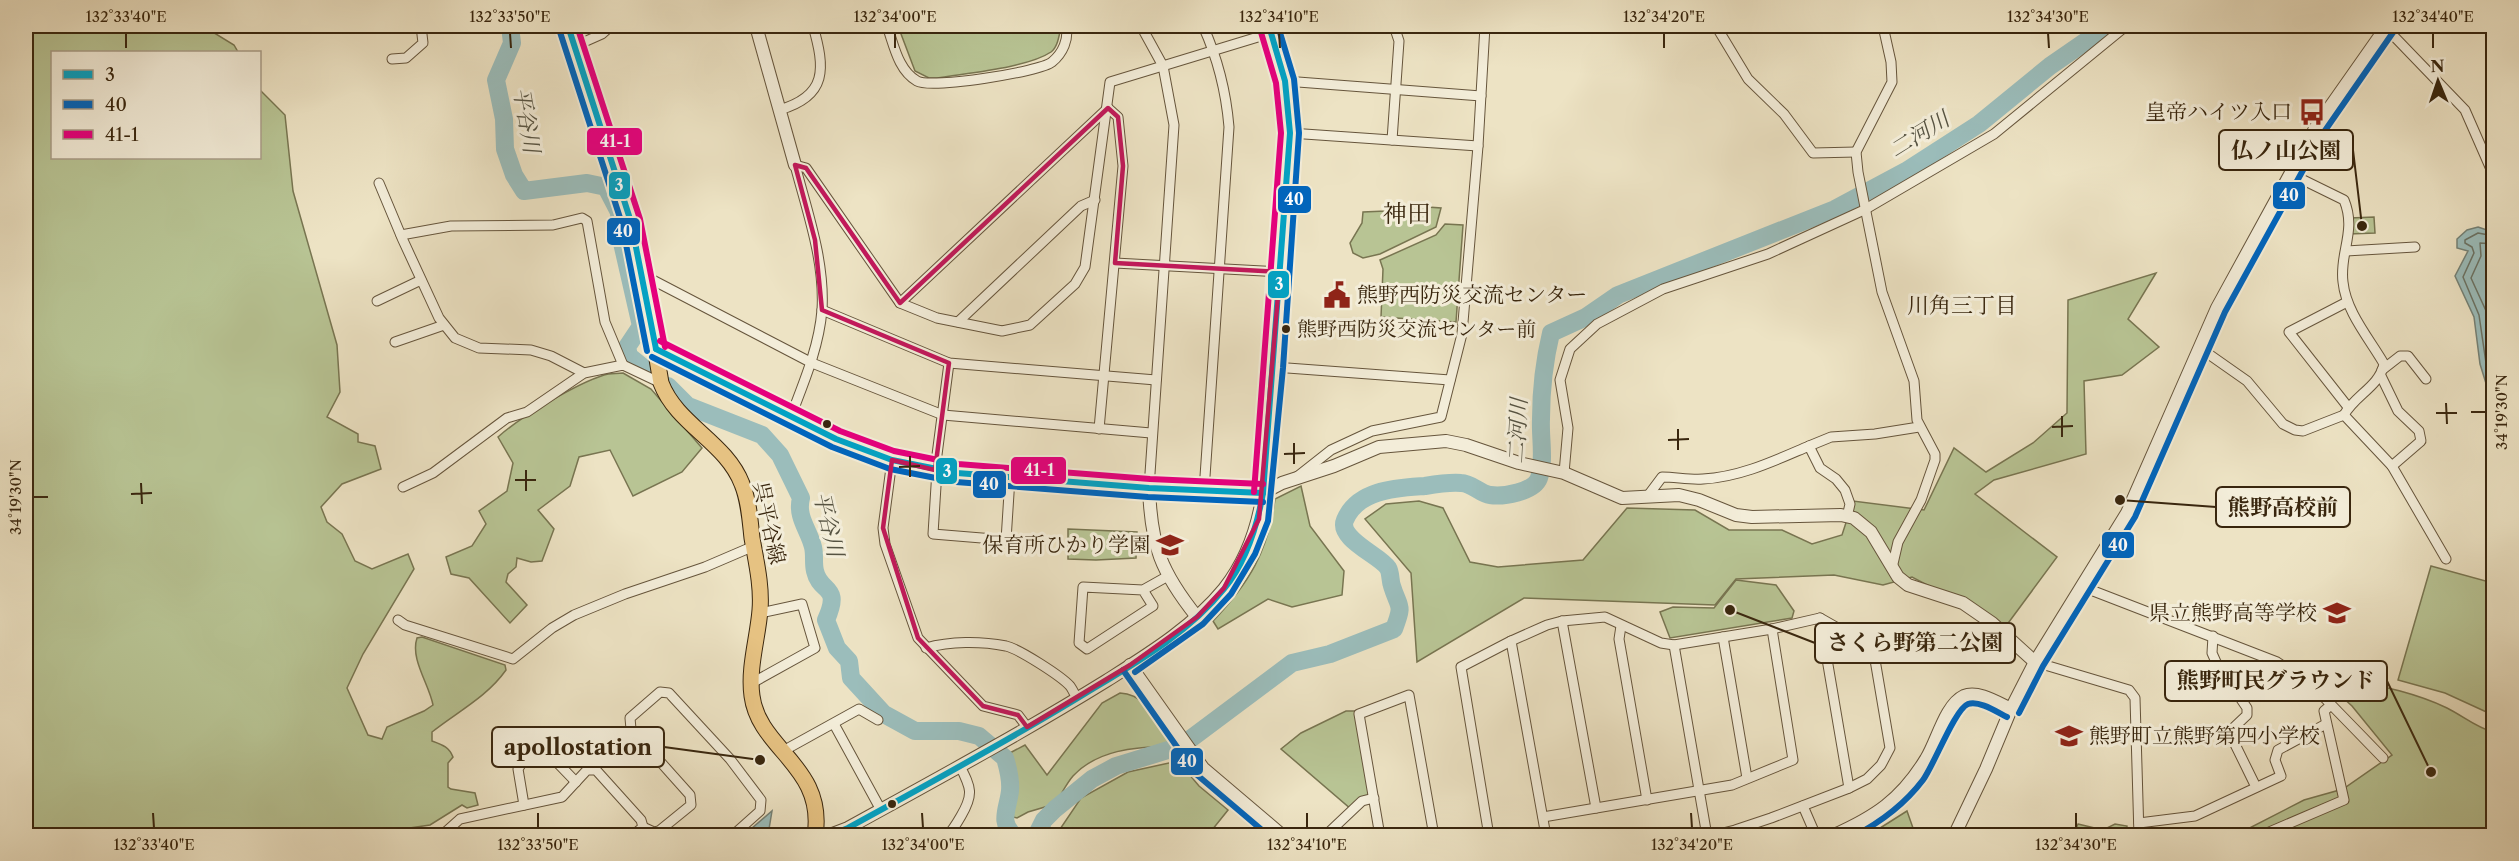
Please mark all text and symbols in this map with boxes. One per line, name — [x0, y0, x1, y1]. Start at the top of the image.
text: 132°33'40"E — [85, 7, 167, 26]
text: 132°33'50"E — [469, 7, 551, 26]
text: 132°34'00"E — [853, 7, 937, 26]
text: 132°34'10"E — [1239, 7, 1319, 26]
text: 132°34'20"E — [1623, 7, 1705, 26]
text: 132°34'30"E — [2007, 7, 2089, 26]
text: 132°34'40"E — [2392, 7, 2474, 26]
legend — [51, 51, 261, 159]
north arrow — [2408, 51, 2468, 111]
text: N — [2430, 56, 2445, 76]
text: 3 — [105, 64, 115, 86]
water label: 平谷川 — [507, 85, 546, 157]
text: 40 — [105, 94, 127, 116]
bus stop icon: 皇帝ハイツ入口 — [2297, 97, 2327, 127]
place label: 皇帝ハイツ入口 — [2145, 99, 2292, 124]
water label: 二河川 — [1884, 104, 1956, 163]
text: 41-1 — [105, 124, 139, 146]
line badge: 41-1 — [586, 127, 643, 156]
callout: 仏ノ山公園 — [2219, 130, 2353, 170]
text: 41-1 — [600, 131, 631, 151]
text: 仏ノ山公園 — [2231, 137, 2341, 164]
line badge: 3 — [608, 171, 631, 200]
text: 3 — [614, 175, 624, 195]
line badge: 40 — [2272, 181, 2306, 210]
line badge: 40 — [1277, 185, 1312, 214]
text: 40 — [2279, 185, 2299, 205]
text: 40 — [1284, 189, 1304, 209]
district label: 神田 — [1383, 199, 1431, 228]
line badge: 40 — [606, 217, 641, 246]
text: 40 — [613, 221, 633, 241]
line badge: 3 — [1267, 270, 1290, 299]
text: 3 — [1274, 274, 1284, 294]
public building icon: 熊野西防災交流センター — [1322, 280, 1352, 310]
place label: 熊野西防災交流センター — [1357, 282, 1587, 307]
district label: 川角三丁目 — [1907, 292, 2017, 319]
place label: 熊野西防災交流センター前 — [1297, 317, 1536, 341]
marker: 熊野西防災交流センター前 — [1280, 323, 1292, 335]
text: 34°19'30"N — [2492, 374, 2511, 450]
water label: 二河川 — [1502, 395, 1533, 465]
unlabelled marker — [821, 418, 833, 430]
line badge: 41-1 — [1010, 456, 1067, 485]
line badge: 3 — [935, 457, 958, 485]
text: 34°19'30"N — [6, 459, 25, 535]
text: 41-1 — [1024, 460, 1055, 480]
text: 3 — [942, 461, 952, 481]
line badge: 40 — [972, 470, 1007, 499]
text: 40 — [979, 474, 999, 494]
street label: 呉平谷線 — [749, 479, 790, 567]
callout: 熊野高校前 — [2216, 487, 2350, 527]
water label: 平谷川 — [808, 489, 850, 561]
text: 熊野高校前 — [2228, 494, 2338, 521]
school or university icon: 保育所ひかり学園 — [1155, 530, 1185, 560]
line badge: 40 — [2101, 531, 2135, 559]
place label: 保育所ひかり学園 — [982, 532, 1150, 557]
text: 40 — [2108, 535, 2128, 555]
school or university icon: 県立熊野高等学校 — [2322, 598, 2352, 628]
place label: 県立熊野高等学校 — [2149, 600, 2317, 625]
callout: さくら野第二公園 — [1815, 623, 2015, 663]
text: さくら野第二公園 — [1827, 629, 2003, 656]
callout: 熊野町民グラウンド — [2165, 661, 2387, 701]
text: 熊野町民グラウンド — [2177, 667, 2375, 694]
school or university icon: 熊野町立熊野第四小学校 — [2054, 721, 2084, 751]
place label: 熊野町立熊野第四小学校 — [2089, 723, 2320, 748]
callout: apollostation — [492, 727, 664, 767]
text: apollostation — [504, 734, 652, 761]
line badge: 40 — [1170, 747, 1204, 776]
text: 40 — [1177, 751, 1197, 771]
unlabelled marker — [886, 798, 898, 810]
text: 132°33'40"E — [113, 835, 195, 854]
text: 132°33'50"E — [497, 835, 579, 854]
text: 132°34'00"E — [881, 835, 965, 854]
text: 132°34'10"E — [1267, 835, 1347, 854]
text: 132°34'20"E — [1651, 835, 1733, 854]
text: 132°34'30"E — [2035, 835, 2117, 854]

